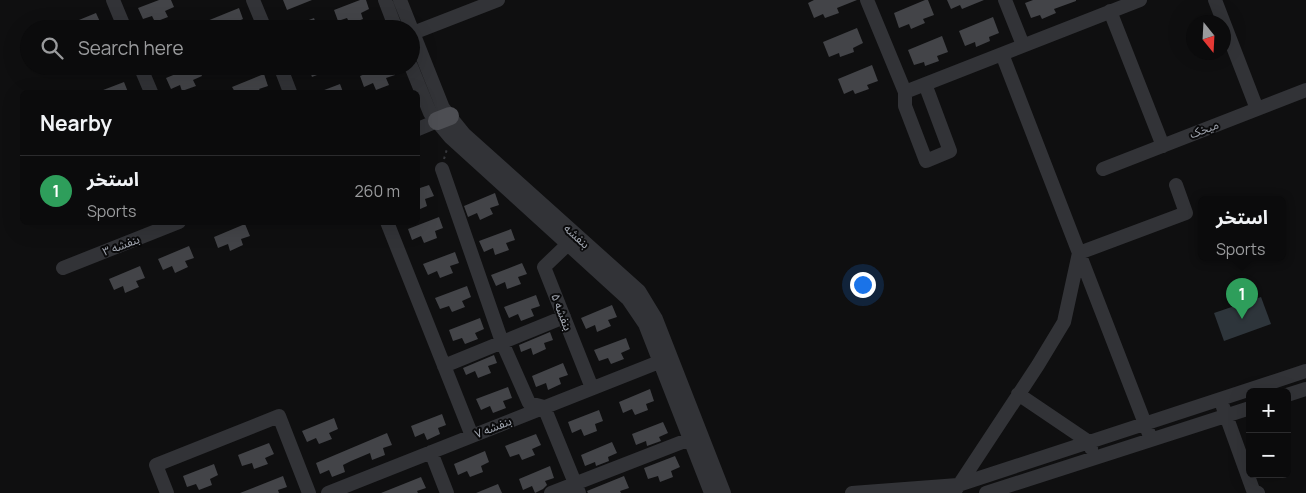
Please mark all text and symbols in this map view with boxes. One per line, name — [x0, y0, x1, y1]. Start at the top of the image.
north arrow — [1186, 15, 1231, 60]
search box — [20, 20, 420, 75]
icon: search — [38, 34, 66, 62]
text: Search here — [78, 35, 184, 61]
text: Nearby — [40, 109, 112, 137]
street label: میخک — [1187, 116, 1221, 142]
text: استخر — [87, 166, 139, 192]
text: 1 — [52, 180, 60, 202]
text: 260 m — [354, 180, 400, 202]
popup — [1198, 196, 1286, 261]
text: Sports — [87, 200, 136, 222]
text: استخر — [1216, 204, 1268, 230]
street label: بنفشه — [560, 220, 594, 252]
street label: بنفشه ۳ — [100, 230, 142, 260]
text: Sports — [1216, 238, 1265, 260]
your location — [850, 272, 876, 298]
pin: 1 — [1226, 278, 1258, 319]
street label: بنفشه ۵ — [547, 291, 577, 333]
map controls — [1246, 388, 1291, 478]
button: + — [1246, 388, 1291, 433]
street label: بنفشه ۷ — [472, 412, 514, 442]
button: − — [1246, 433, 1291, 478]

